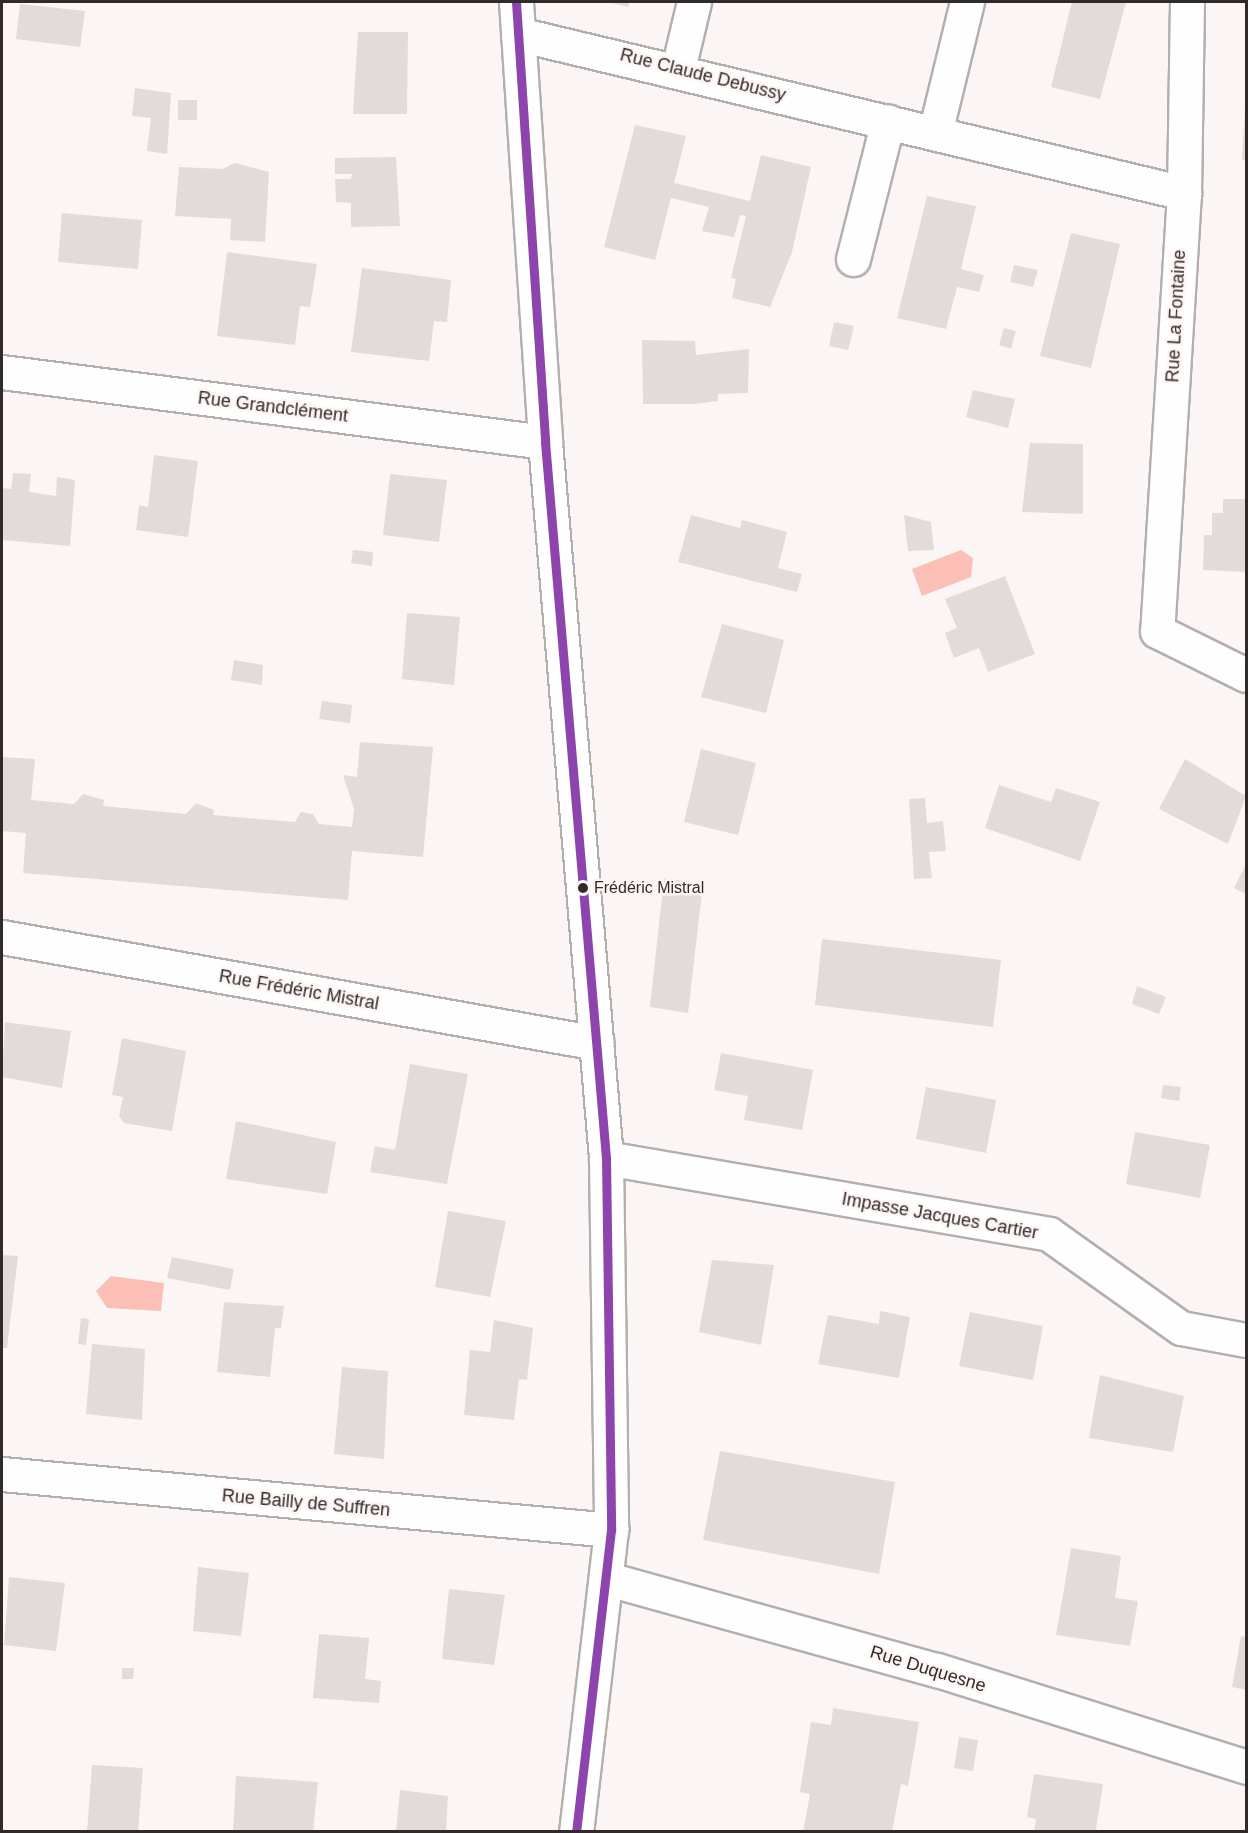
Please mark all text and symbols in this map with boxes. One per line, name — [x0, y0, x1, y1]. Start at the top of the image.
street label: Rue Claude Debussy — [618, 44, 788, 106]
street label: Rue La Fontaine — [1162, 249, 1190, 383]
street label: Rue Grandclément — [197, 387, 349, 427]
place label: Frédéric Mistral — [594, 878, 704, 898]
marker: Frédéric Mistral — [577, 882, 589, 894]
street label: Rue Frédéric Mistral — [217, 965, 381, 1015]
street label: Impasse Jacques Cartier — [840, 1188, 1040, 1244]
street label: Rue Bailly de Suffren — [221, 1485, 391, 1521]
street label: Rue Duquesne — [867, 1641, 989, 1697]

